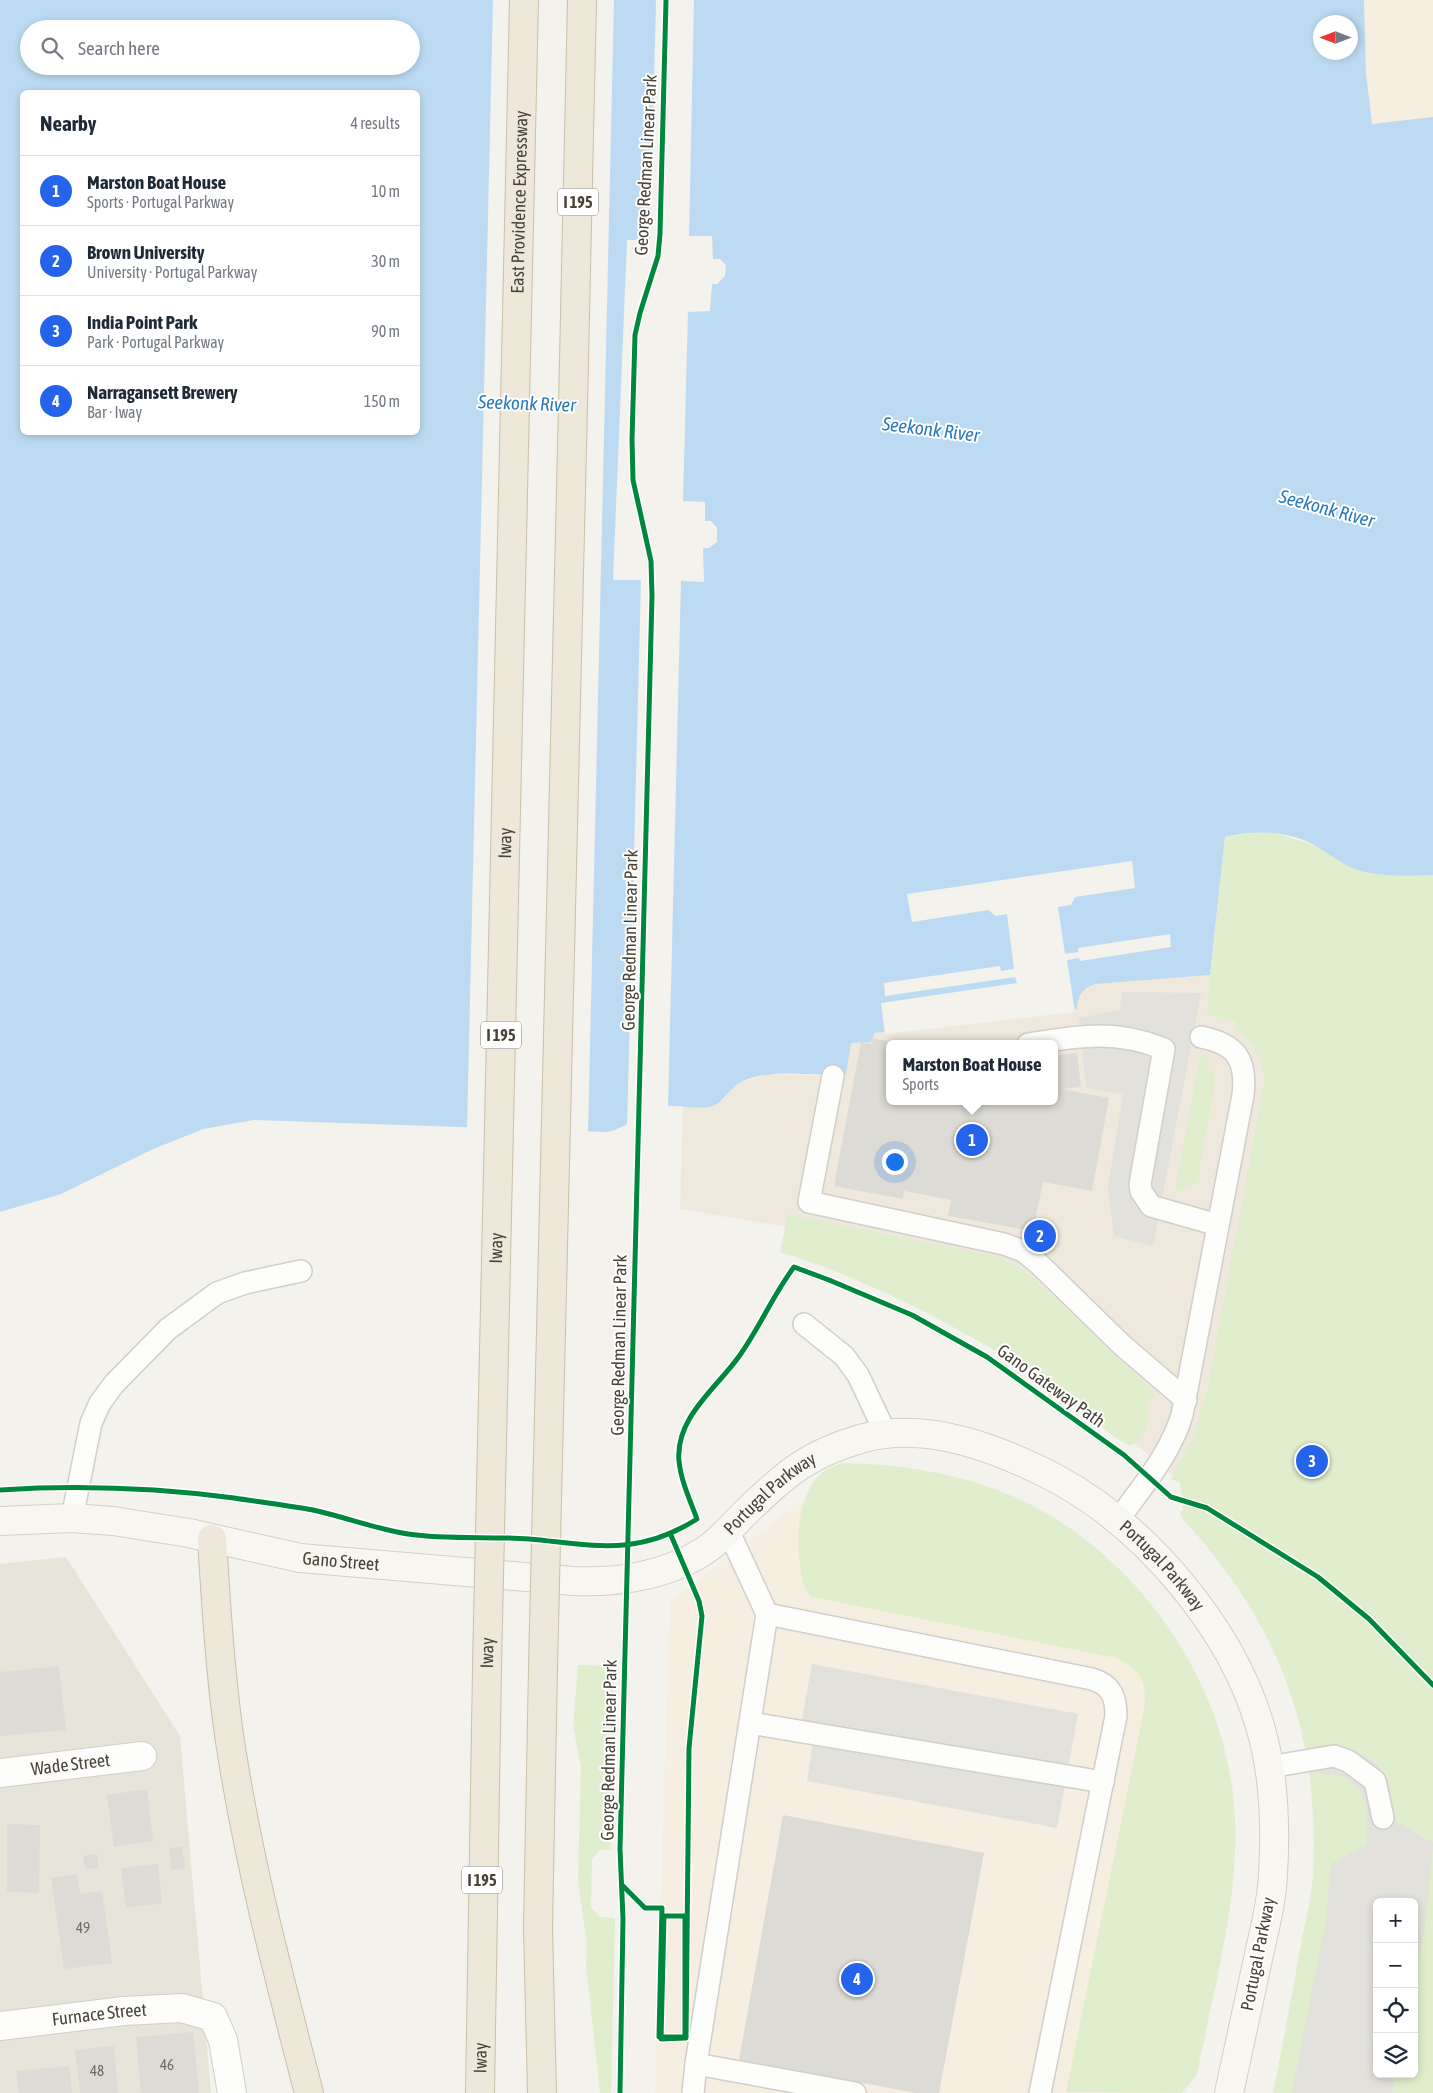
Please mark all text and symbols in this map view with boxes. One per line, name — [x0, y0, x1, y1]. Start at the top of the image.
north arrow — [1313, 15, 1358, 60]
search box — [20, 20, 420, 75]
icon: search — [38, 34, 66, 62]
text: Search here — [78, 37, 160, 59]
street label: George Redman Linear Park — [630, 74, 661, 256]
street label: East Providence Expressway — [506, 110, 532, 294]
text: Nearby — [40, 111, 96, 135]
text: 4 results — [350, 114, 400, 132]
text: Marston Boat House — [87, 171, 226, 193]
text: 1 — [52, 182, 60, 200]
text: 10 m — [371, 182, 400, 200]
road number: I 195 — [558, 188, 598, 216]
text: Sports · Portugal Parkway — [87, 193, 234, 211]
text: Brown University — [87, 241, 205, 263]
text: 2 — [52, 252, 60, 270]
text: 30 m — [371, 252, 400, 270]
text: University · Portugal Parkway — [87, 263, 257, 281]
text: India Point Park — [87, 311, 197, 333]
text: 3 — [52, 322, 60, 340]
text: 90 m — [371, 322, 400, 340]
text: Park · Portugal Parkway — [87, 333, 224, 351]
text: Narragansett Brewery — [87, 381, 238, 403]
water label: Seekonk River — [477, 390, 578, 416]
text: 4 — [52, 392, 60, 410]
text: 150 m — [364, 392, 400, 410]
text: Bar · Iway — [87, 403, 142, 421]
water label: Seekonk River — [880, 412, 982, 446]
water label: Seekonk River — [1276, 484, 1378, 532]
street label: Iway — [494, 827, 516, 859]
street label: George Redman Linear Park — [617, 849, 642, 1031]
road number: I 195 — [481, 1022, 521, 1048]
popup — [886, 1040, 1058, 1105]
text: Marston Boat House — [902, 1053, 1042, 1075]
text: Sports — [902, 1075, 939, 1093]
pin: 1 — [956, 1121, 988, 1159]
your location — [882, 1149, 908, 1175]
pin: 2 — [1024, 1217, 1056, 1255]
street label: Iway — [485, 1232, 507, 1264]
street label: George Redman Linear Park — [606, 1254, 631, 1436]
street label: Gano Gateway Path — [993, 1339, 1109, 1432]
pin: 3 — [1296, 1442, 1328, 1480]
street label: Portugal Parkway — [719, 1448, 819, 1539]
street label: Portugal Parkway — [1116, 1516, 1209, 1615]
street label: Gano Street — [302, 1547, 380, 1575]
street label: Iway — [476, 1637, 498, 1669]
street label: George Redman Linear Park — [596, 1659, 621, 1841]
street label: Wade Street — [30, 1749, 111, 1779]
road number: I 195 — [462, 1866, 502, 1894]
street label: Portugal Parkway — [1236, 1895, 1279, 2013]
map controls — [1373, 1898, 1418, 2078]
button: + — [1373, 1898, 1418, 1943]
house number: 49 — [76, 1919, 90, 1936]
button: − — [1373, 1943, 1418, 1988]
pin: 4 — [841, 1960, 873, 1998]
button: locate — [1373, 1988, 1418, 2033]
street label: Furnace Street — [51, 1999, 147, 2030]
button: layers — [1373, 2033, 1418, 2078]
street label: Iway — [469, 2042, 491, 2074]
house number: 46 — [160, 2056, 174, 2073]
house number: 48 — [90, 2062, 104, 2079]

